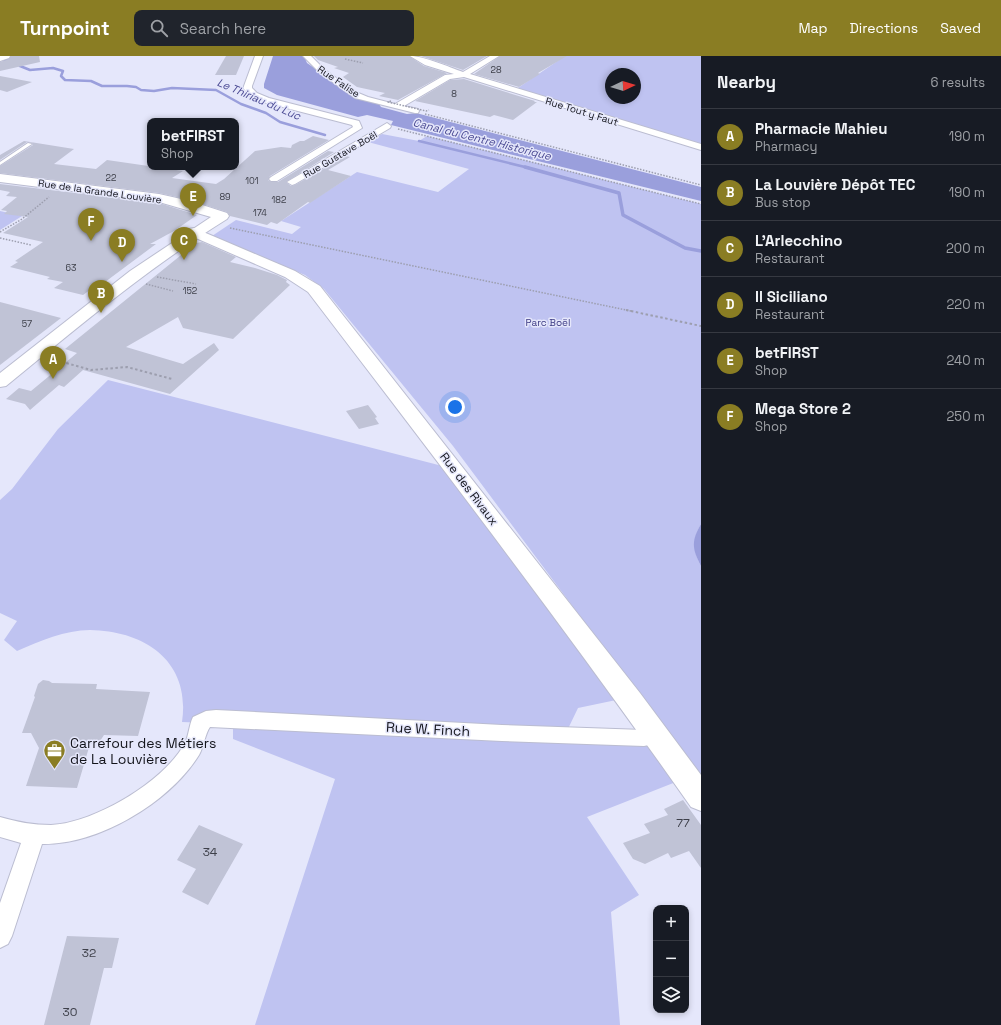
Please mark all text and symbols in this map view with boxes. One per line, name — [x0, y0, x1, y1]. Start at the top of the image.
search box — [134, 10, 414, 46]
text: Turnpoint — [20, 16, 110, 41]
icon: search — [148, 17, 170, 39]
text: Search here — [180, 19, 266, 38]
text: Map — [798, 19, 828, 37]
text: Directions — [850, 19, 918, 37]
text: Saved — [940, 19, 981, 37]
street label: Rue Falise — [315, 63, 362, 100]
house number: 28 — [490, 64, 502, 76]
north arrow — [605, 68, 641, 104]
text: Nearby — [717, 71, 776, 93]
text: 6 results — [931, 74, 985, 91]
water label: Le Thiriau du Luc — [215, 75, 303, 123]
house number: 8 — [451, 88, 457, 100]
street label: Rue Tout y Faut — [544, 94, 620, 129]
water label: Canal du Centre Historique — [412, 115, 553, 163]
popup — [147, 118, 239, 170]
text: Pharmacie Mahieu — [755, 119, 888, 138]
text: betFIRST — [161, 126, 225, 145]
street label: Rue Gustave Boël — [301, 128, 380, 181]
text: A — [726, 128, 734, 145]
text: 190 m — [949, 128, 985, 145]
text: Pharmacy — [755, 138, 817, 155]
text: Shop — [161, 145, 193, 162]
house number: 22 — [106, 172, 116, 184]
house number: 101 — [245, 175, 259, 187]
text: La Louvière Dépôt TEC — [755, 175, 915, 194]
street label: Rue de la Grande Louvière — [37, 176, 163, 207]
pin: E — [180, 183, 206, 216]
text: B — [726, 184, 734, 201]
text: 190 m — [949, 184, 985, 201]
house number: 89 — [219, 191, 231, 203]
house number: 182 — [272, 194, 286, 206]
text: Bus stop — [755, 194, 811, 211]
house number: 174 — [253, 207, 267, 219]
pin: F — [78, 208, 104, 241]
pin: C — [171, 227, 197, 260]
pin: D — [109, 229, 135, 262]
text: L'Arlecchino — [755, 231, 842, 250]
text: C — [726, 240, 734, 257]
text: 200 m — [946, 240, 985, 257]
text: Restaurant — [755, 250, 825, 267]
house number: 63 — [66, 262, 76, 274]
pin: B — [88, 280, 114, 313]
house number: 152 — [183, 285, 197, 297]
text: Il Siciliano — [755, 287, 828, 306]
text: D — [726, 296, 734, 313]
text: 220 m — [946, 296, 985, 313]
text: Restaurant — [755, 306, 825, 323]
park label: Parc Boël — [526, 316, 570, 329]
house number: 57 — [22, 318, 32, 330]
text: betFIRST — [755, 343, 819, 362]
pin: A — [40, 346, 66, 379]
text: E — [726, 352, 734, 369]
text: 240 m — [947, 352, 985, 369]
text: Shop — [755, 362, 787, 379]
your location — [445, 397, 465, 417]
text: Mega Store 2 — [755, 399, 851, 418]
text: F — [727, 408, 733, 425]
text: 250 m — [947, 408, 985, 425]
text: Shop — [755, 418, 787, 435]
street label: Rue des Rivaux — [436, 449, 502, 529]
street label: Rue W. Finch — [386, 718, 470, 740]
place label: Carrefour des Métiers de La Louvière — [70, 734, 216, 768]
office icon: Carrefour des Métiers de La Louvière — [42, 738, 68, 771]
house number: 77 — [676, 815, 690, 831]
house number: 34 — [203, 844, 218, 860]
map controls — [653, 905, 689, 1013]
button: + — [653, 905, 689, 941]
button: − — [653, 941, 689, 977]
house number: 32 — [82, 945, 96, 961]
button: layers — [653, 977, 689, 1013]
house number: 30 — [63, 1004, 77, 1020]

